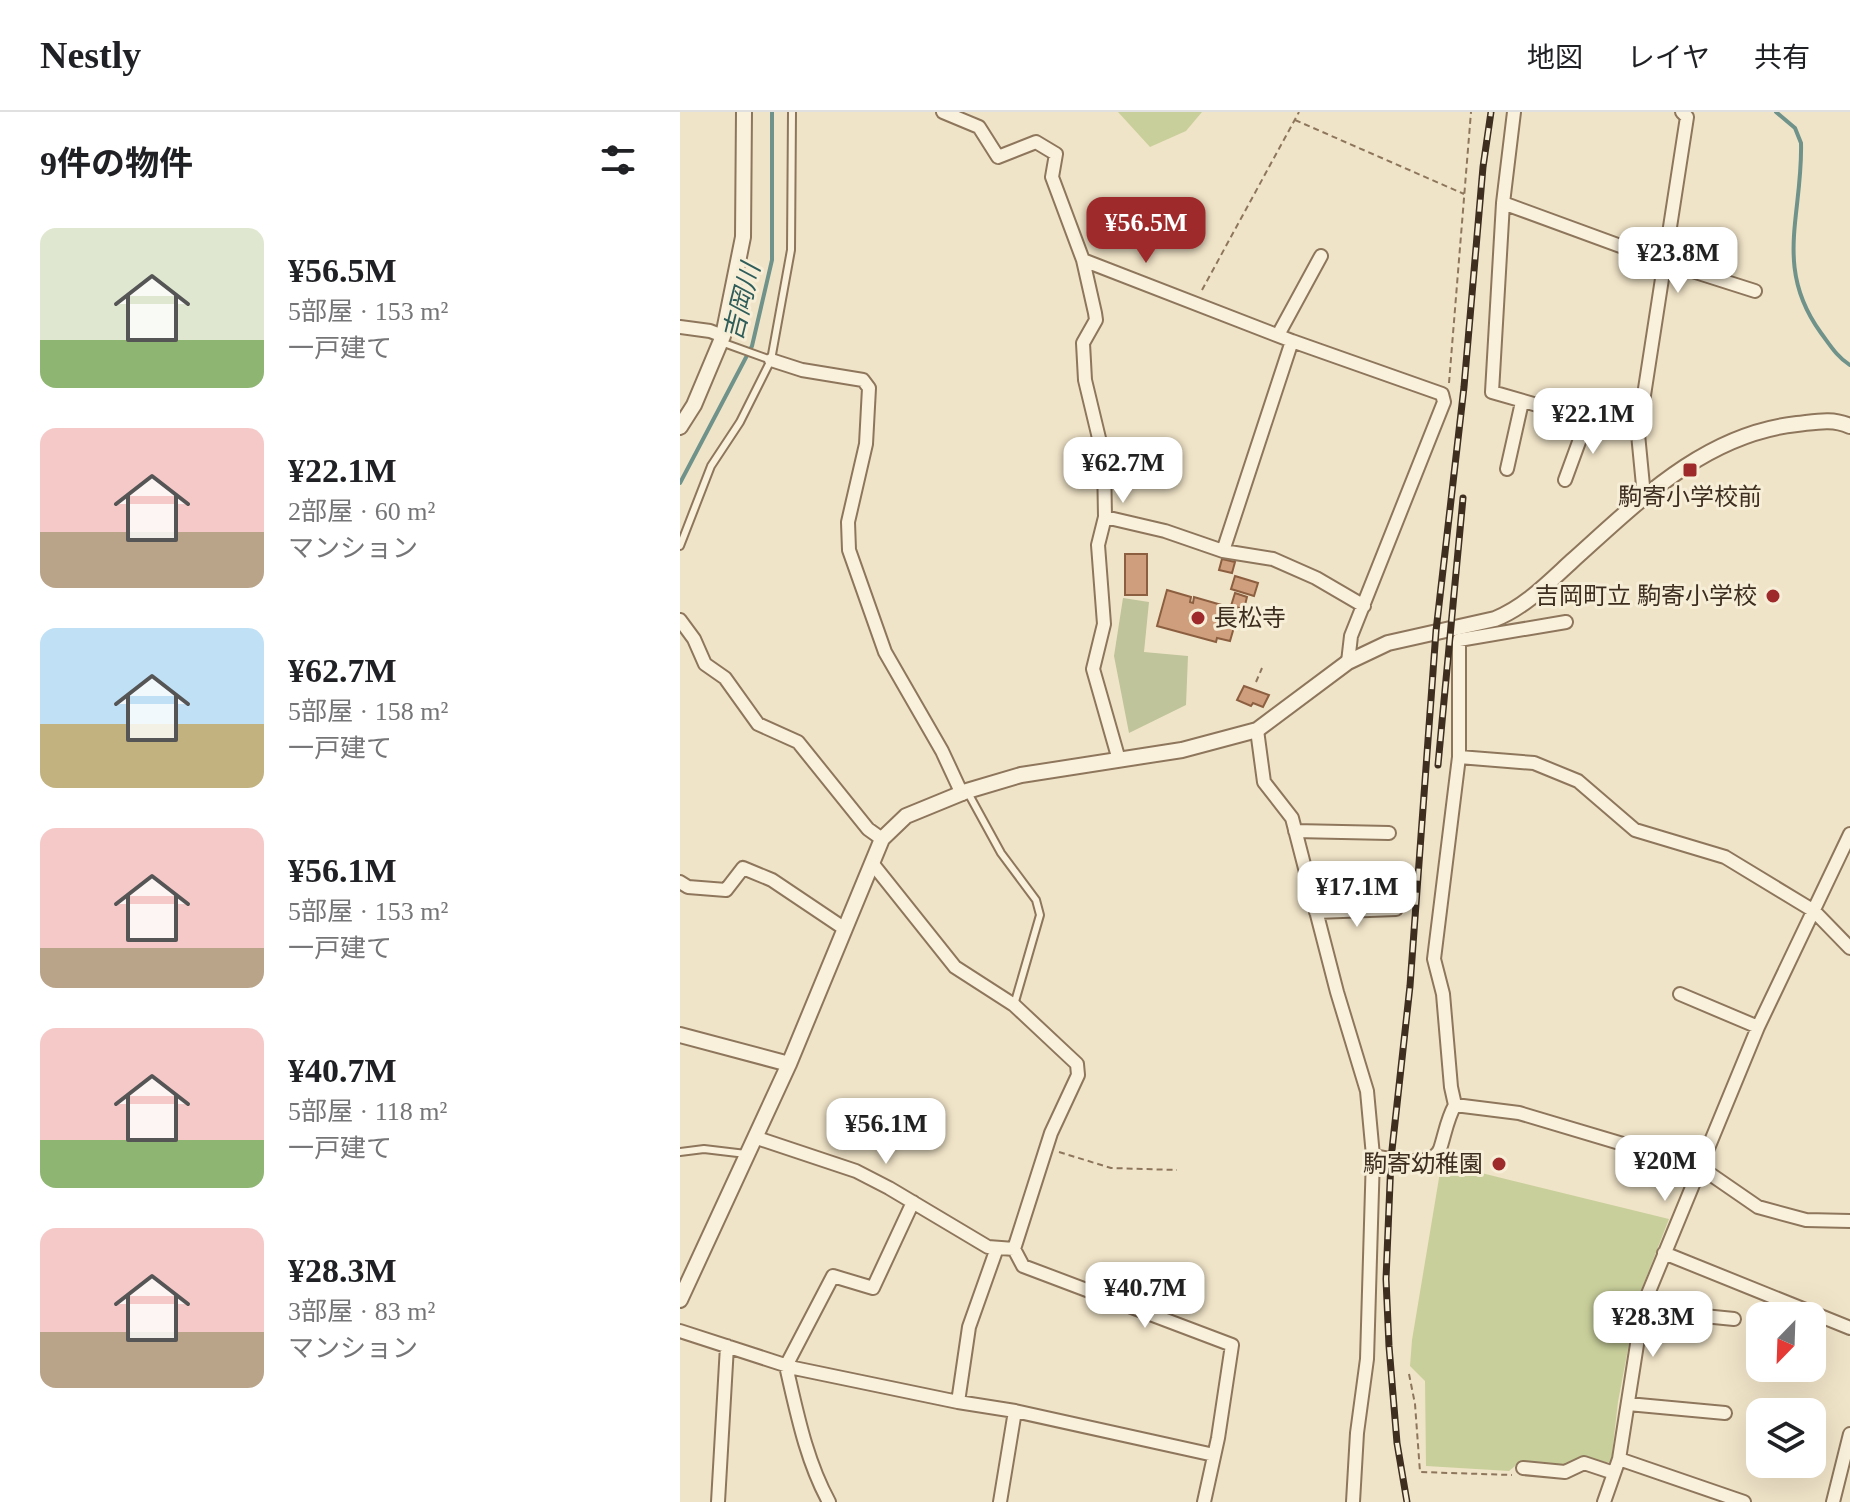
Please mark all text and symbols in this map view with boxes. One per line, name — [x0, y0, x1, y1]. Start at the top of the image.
text: Nestly — [40, 34, 141, 76]
text: 地図 — [1527, 42, 1583, 73]
text: レイヤ — [1627, 42, 1710, 73]
text: 共有 — [1754, 42, 1810, 73]
icon: filters — [596, 138, 640, 182]
text: 9件の物件 — [40, 145, 193, 182]
pin: ¥56.5M — [1081, 197, 1211, 265]
text: ¥56.5M — [1104, 208, 1188, 237]
pin: ¥23.8M — [1613, 227, 1743, 295]
text: ¥23.8M — [1636, 238, 1720, 267]
text: ¥56.5M — [288, 252, 397, 289]
water label: 吉岡川 — [718, 258, 766, 343]
icon: home — [104, 260, 200, 356]
text: 5部屋 · 153 m² — [288, 297, 448, 326]
text: 一戸建て — [288, 334, 392, 363]
pin: ¥22.1M — [1528, 388, 1658, 456]
text: ¥22.1M — [1551, 399, 1635, 428]
pin: ¥62.7M — [1058, 437, 1188, 505]
text: ¥62.7M — [1081, 448, 1165, 477]
text: ¥22.1M — [288, 452, 397, 489]
icon: home — [104, 460, 200, 556]
marker: 駒寄小学校前 — [1681, 461, 1699, 479]
place label: 駒寄小学校前 — [1618, 484, 1762, 510]
text: 2部屋 · 60 m² — [288, 497, 435, 526]
text: マンション — [288, 534, 418, 563]
place label: 吉岡町立 駒寄小学校 — [1535, 583, 1757, 609]
marker: 吉岡町立 駒寄小学校 — [1764, 587, 1782, 605]
place label: 長松寺 — [1214, 605, 1286, 631]
marker: 長松寺 — [1189, 609, 1207, 627]
text: ¥62.7M — [288, 652, 397, 689]
icon: home — [104, 660, 200, 756]
text: 5部屋 · 158 m² — [288, 697, 448, 726]
text: 一戸建て — [288, 734, 392, 763]
text: ¥56.1M — [288, 852, 397, 889]
icon: home — [104, 860, 200, 956]
pin: ¥17.1M — [1292, 861, 1422, 929]
text: ¥17.1M — [1315, 872, 1399, 901]
text: 5部屋 · 153 m² — [288, 897, 448, 926]
text: 一戸建て — [288, 934, 392, 963]
text: ¥40.7M — [288, 1052, 397, 1089]
icon: home — [104, 1060, 200, 1156]
text: 5部屋 · 118 m² — [288, 1097, 447, 1126]
pin: ¥56.1M — [821, 1098, 951, 1166]
text: ¥56.1M — [844, 1109, 928, 1138]
text: 一戸建て — [288, 1134, 392, 1163]
pin: ¥20M — [1618, 1135, 1712, 1203]
text: ¥20M — [1633, 1146, 1697, 1175]
place label: 駒寄幼稚園 — [1363, 1151, 1483, 1177]
marker: 駒寄幼稚園 — [1490, 1155, 1508, 1173]
text: ¥28.3M — [288, 1252, 397, 1289]
icon: home — [104, 1260, 200, 1356]
pin: ¥40.7M — [1080, 1262, 1210, 1330]
text: ¥40.7M — [1103, 1273, 1187, 1302]
pin: ¥28.3M — [1588, 1291, 1718, 1359]
text: 3部屋 · 83 m² — [288, 1297, 435, 1326]
text: ¥28.3M — [1611, 1302, 1695, 1331]
north arrow — [1746, 1302, 1826, 1382]
map controls — [1746, 1302, 1826, 1478]
text: マンション — [288, 1334, 418, 1363]
button: layers — [1746, 1398, 1826, 1478]

